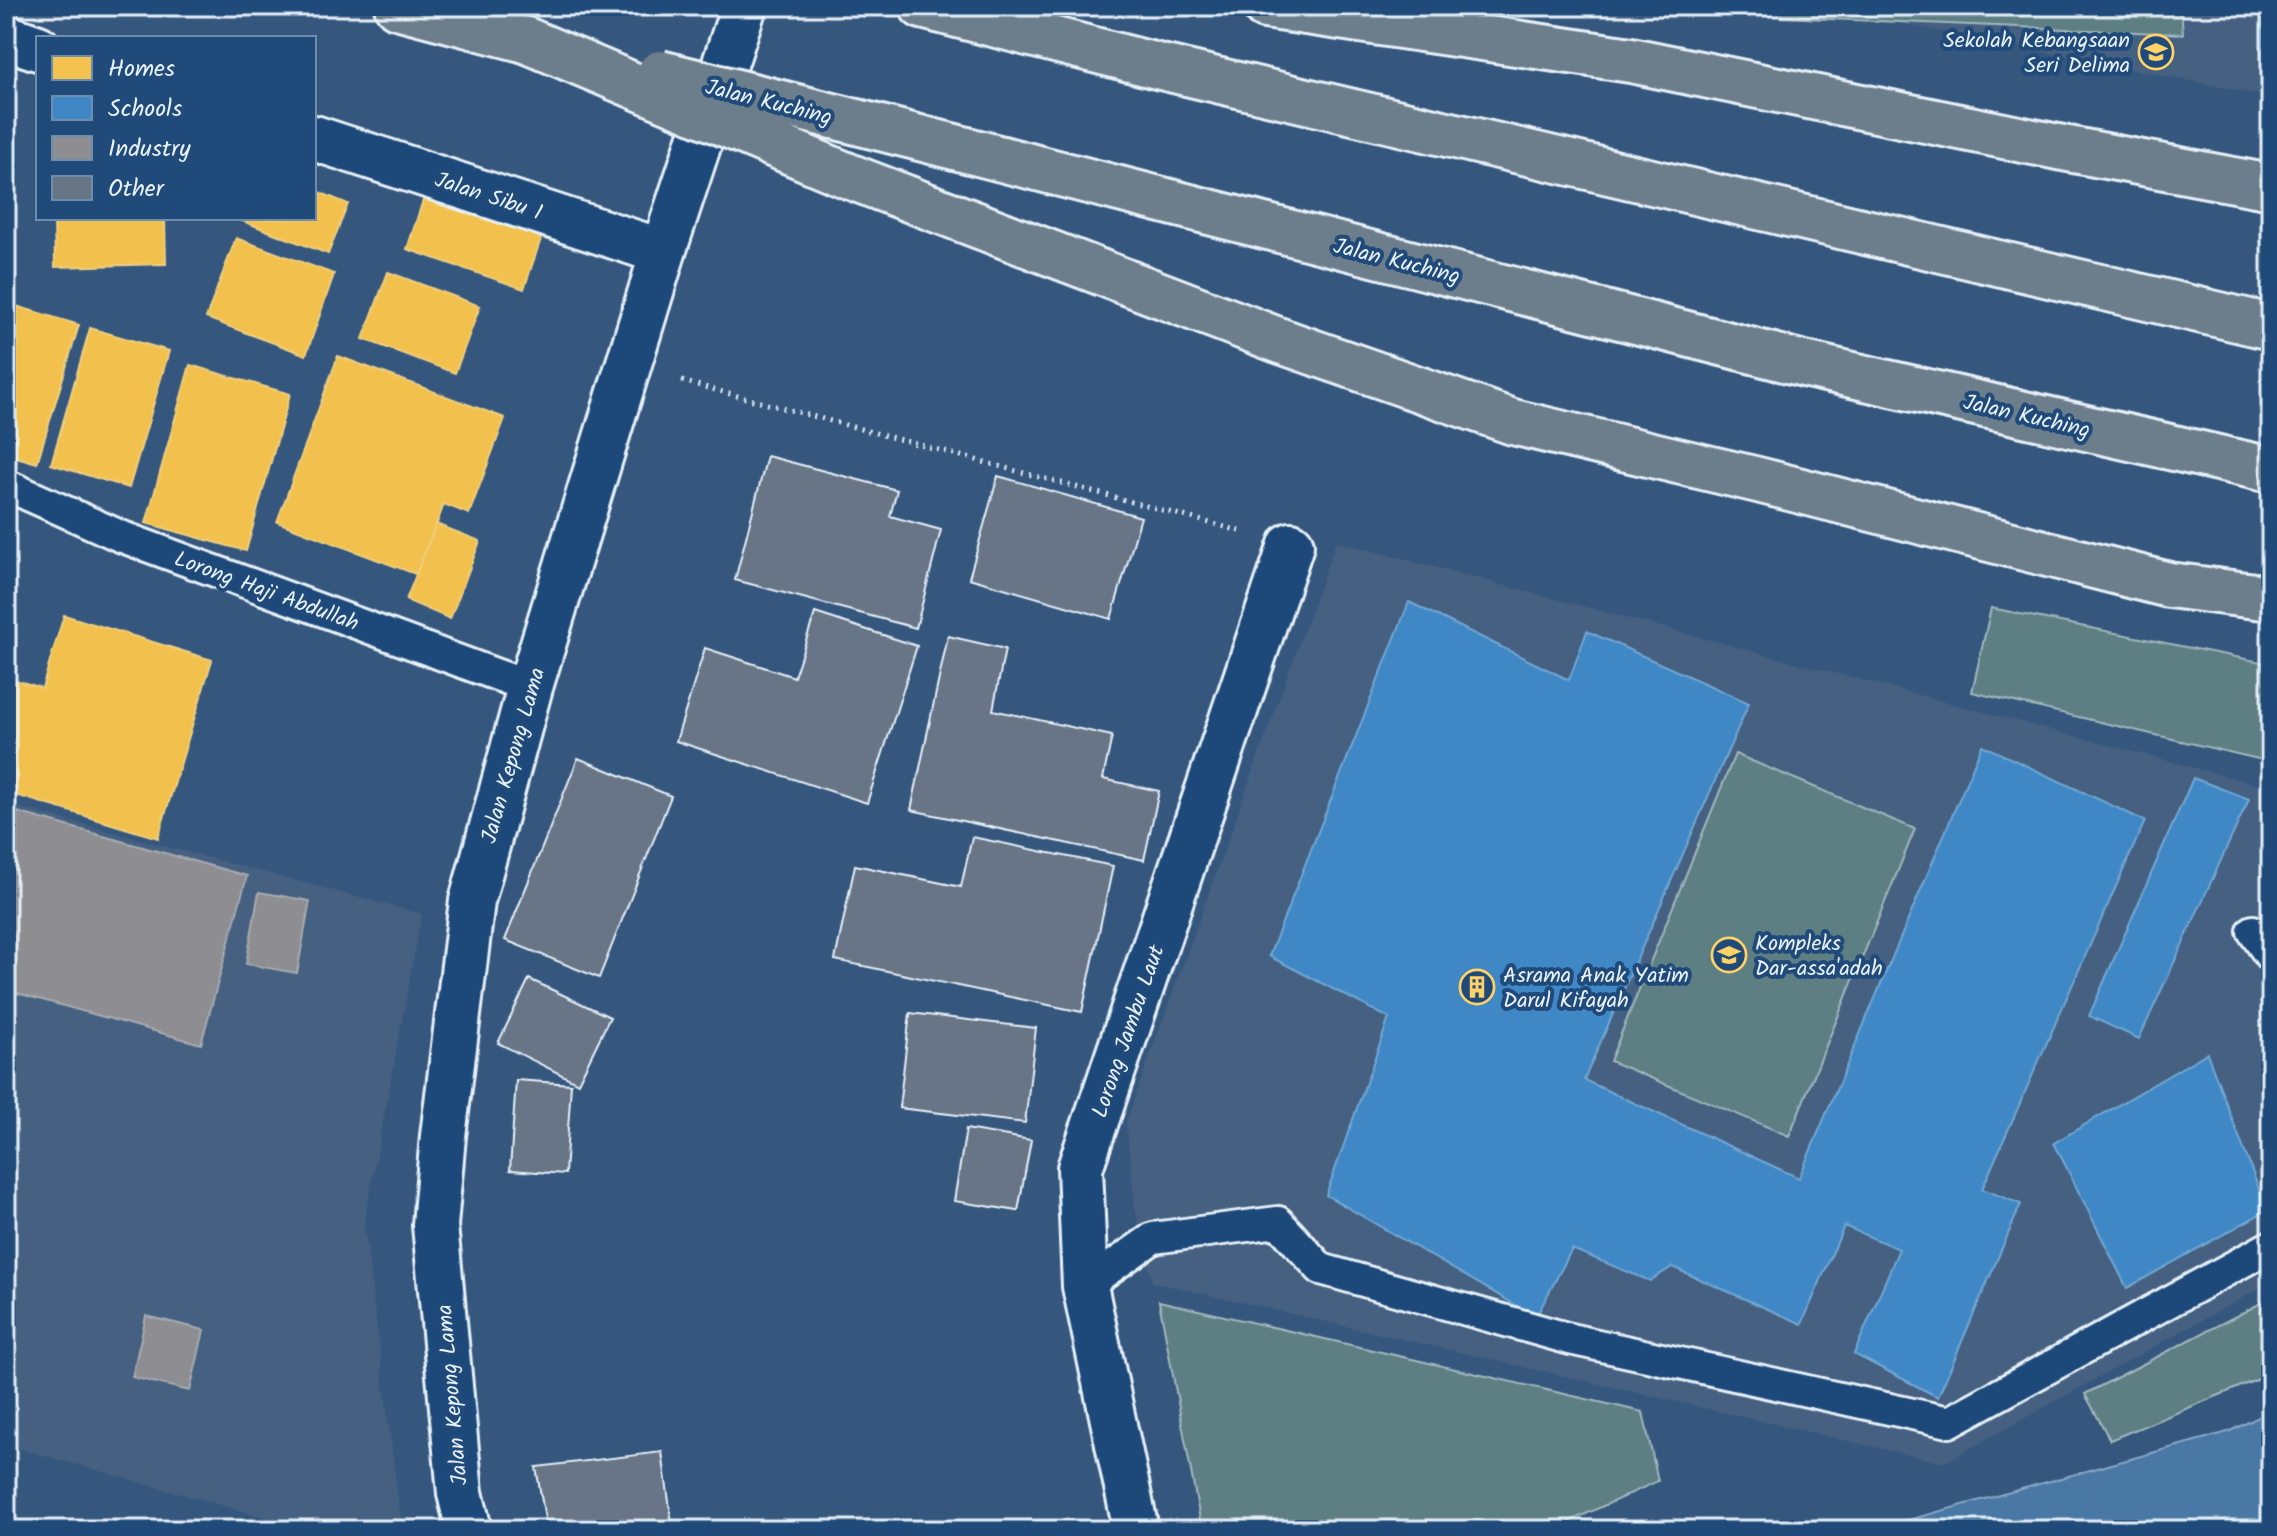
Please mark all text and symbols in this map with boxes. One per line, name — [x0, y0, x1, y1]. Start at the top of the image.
place label: Sekolah Kebangsaan Seri Delima — [1943, 24, 2130, 84]
school or university icon: Sekolah Kebangsaan Seri Delima — [2137, 33, 2175, 71]
legend — [36, 36, 316, 220]
text: Homes — [108, 50, 175, 89]
street label: Jalan Kuching — [701, 71, 835, 136]
text: Schools — [108, 90, 182, 129]
text: Industry — [108, 130, 191, 169]
street label: Jalan Sibu 1 — [430, 163, 547, 231]
text: Other — [108, 170, 166, 209]
street label: Jalan Kuching — [1329, 230, 1463, 295]
street label: Jalan Kuching — [1959, 386, 2093, 449]
street label: Lorong Haji Abdullah — [169, 543, 363, 642]
street label: Jalan Kepong Lama — [473, 664, 556, 848]
place label: Kompleks Dar-assa'adah — [1755, 927, 1883, 987]
school or university icon: Kompleks Dar-assa'adah — [1710, 936, 1748, 974]
street label: Lorong Jambu Laut — [1083, 940, 1175, 1123]
place label: Asrama Anak Yatim Darul Kifayah — [1503, 959, 1689, 1019]
building icon: Asrama Anak Yatim Darul Kifayah — [1458, 968, 1496, 1006]
street label: Jalan Kepong Lama — [428, 1303, 479, 1487]

